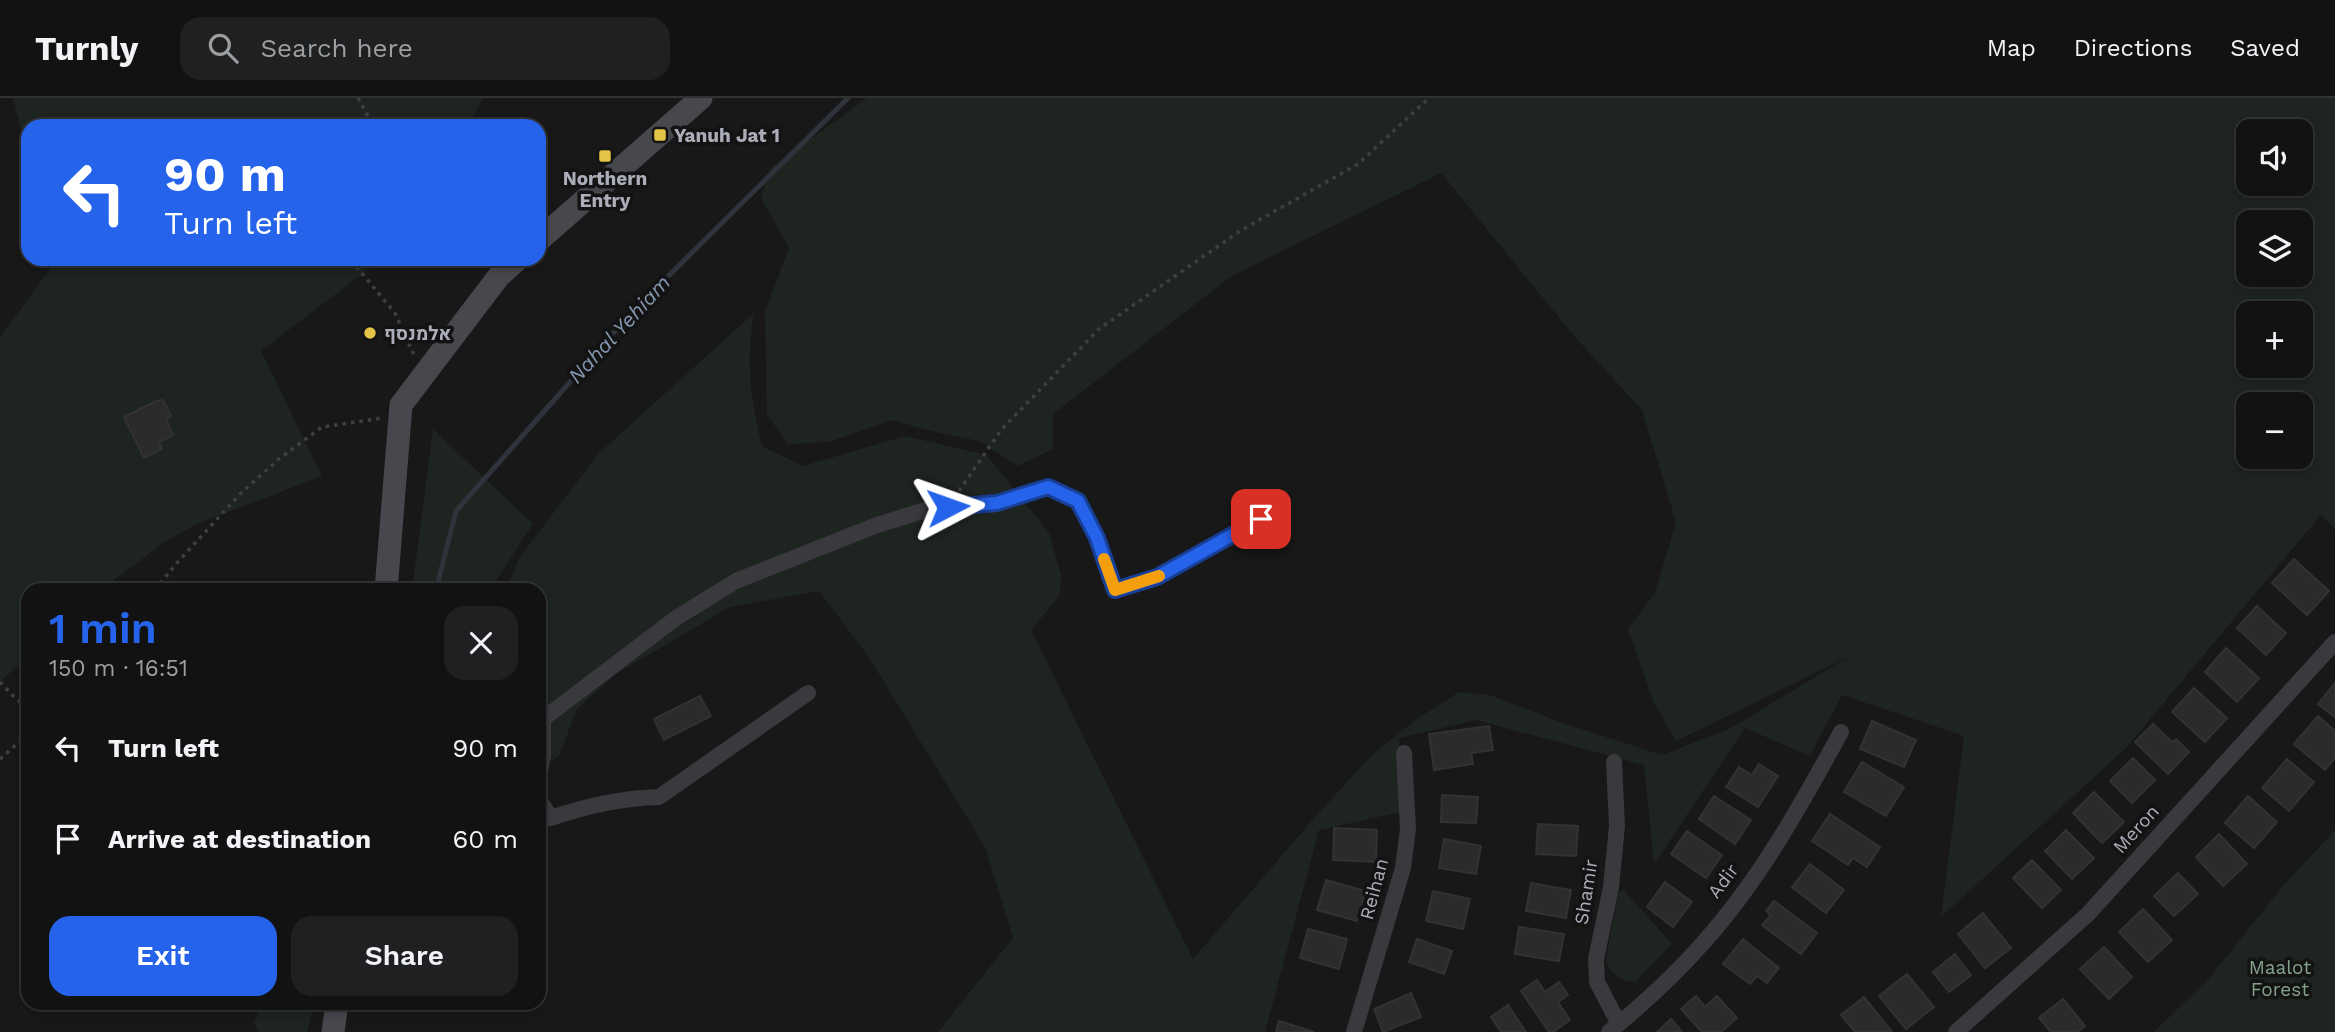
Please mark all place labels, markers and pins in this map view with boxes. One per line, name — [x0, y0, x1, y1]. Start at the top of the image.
place label: Yanuh Jat 1 — [674, 124, 780, 147]
marker: Yanuh Jat 1 — [652, 127, 668, 143]
marker: Northern Entry — [597, 148, 613, 164]
place label: Northern Entry — [563, 167, 647, 212]
place label: אלמנסף — [384, 322, 451, 345]
marker: אלמנסף — [362, 325, 378, 341]
pin — [1231, 489, 1291, 549]

